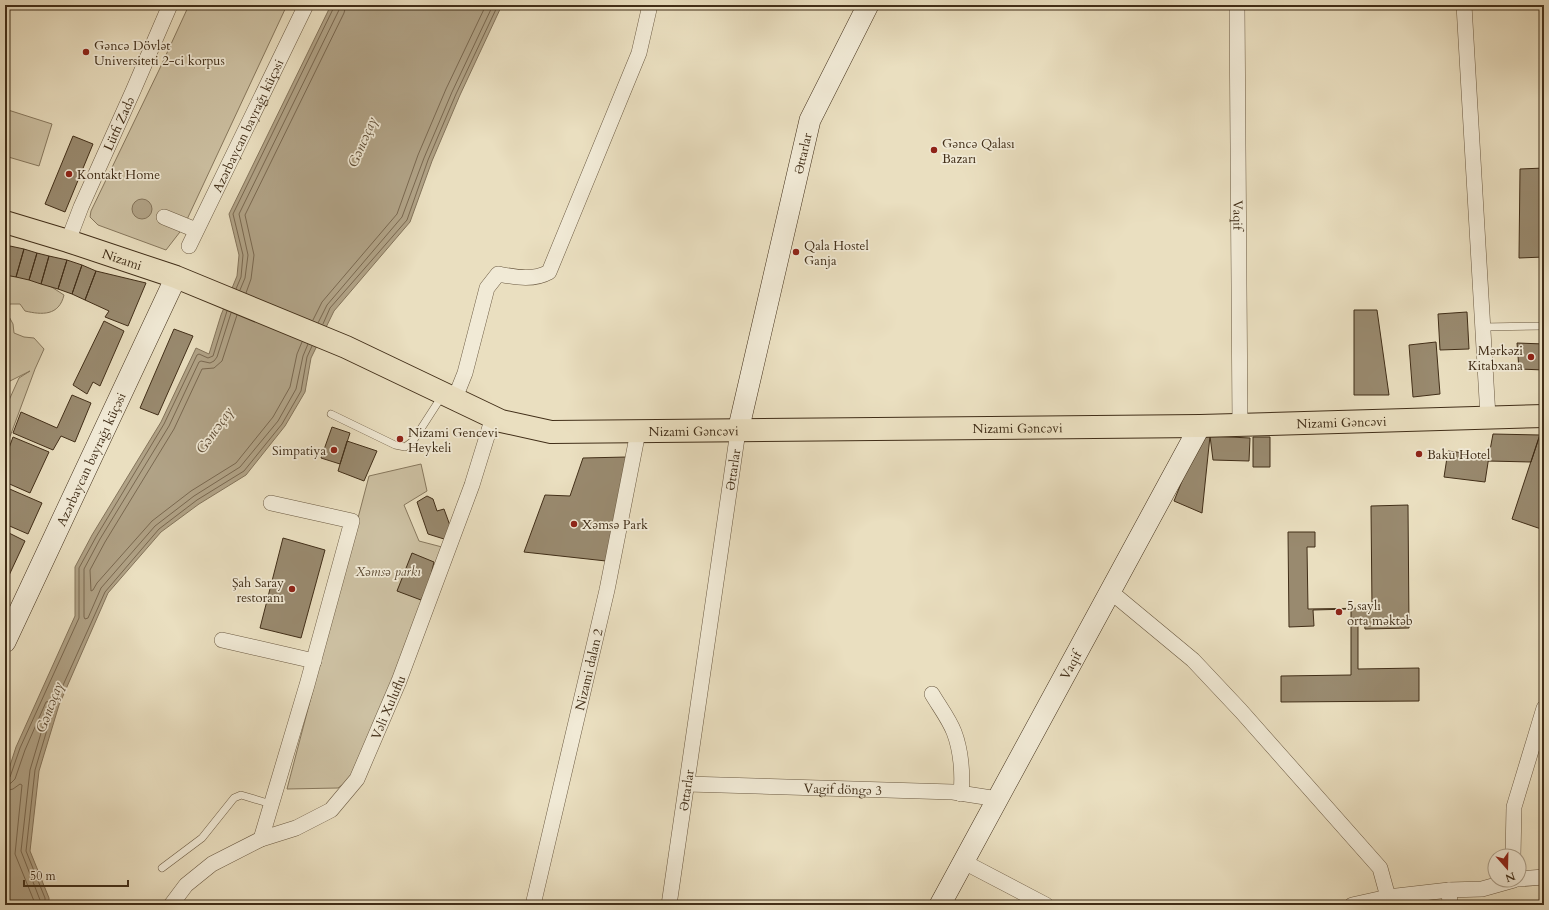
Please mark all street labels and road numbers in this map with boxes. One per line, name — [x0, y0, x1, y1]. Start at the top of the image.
street label: Azərbaycan bayrağı küçəsi — [208, 56, 289, 195]
street label: Lütfi Zadə — [99, 94, 139, 154]
street label: Əttarlar — [790, 131, 817, 176]
street label: Vaqif — [1228, 200, 1247, 232]
street label: Nizami — [100, 245, 144, 275]
street label: Azərbaycan bayrağı küçəsi — [52, 389, 131, 529]
street label: Nizami Gəncəvi — [1296, 413, 1387, 433]
street label: Nizami Gəncəvi — [972, 419, 1063, 438]
street label: Nizami Gəncəvi — [648, 422, 739, 441]
street label: Əttarlar — [721, 448, 745, 492]
street label: Nizami dalan 2 — [571, 627, 608, 712]
street label: Vaqif — [1056, 646, 1087, 683]
street label: Vəli Xuluflu — [367, 673, 410, 743]
street label: Əttarlar — [675, 768, 699, 812]
street label: Vagif döngə 3 — [803, 780, 882, 800]

